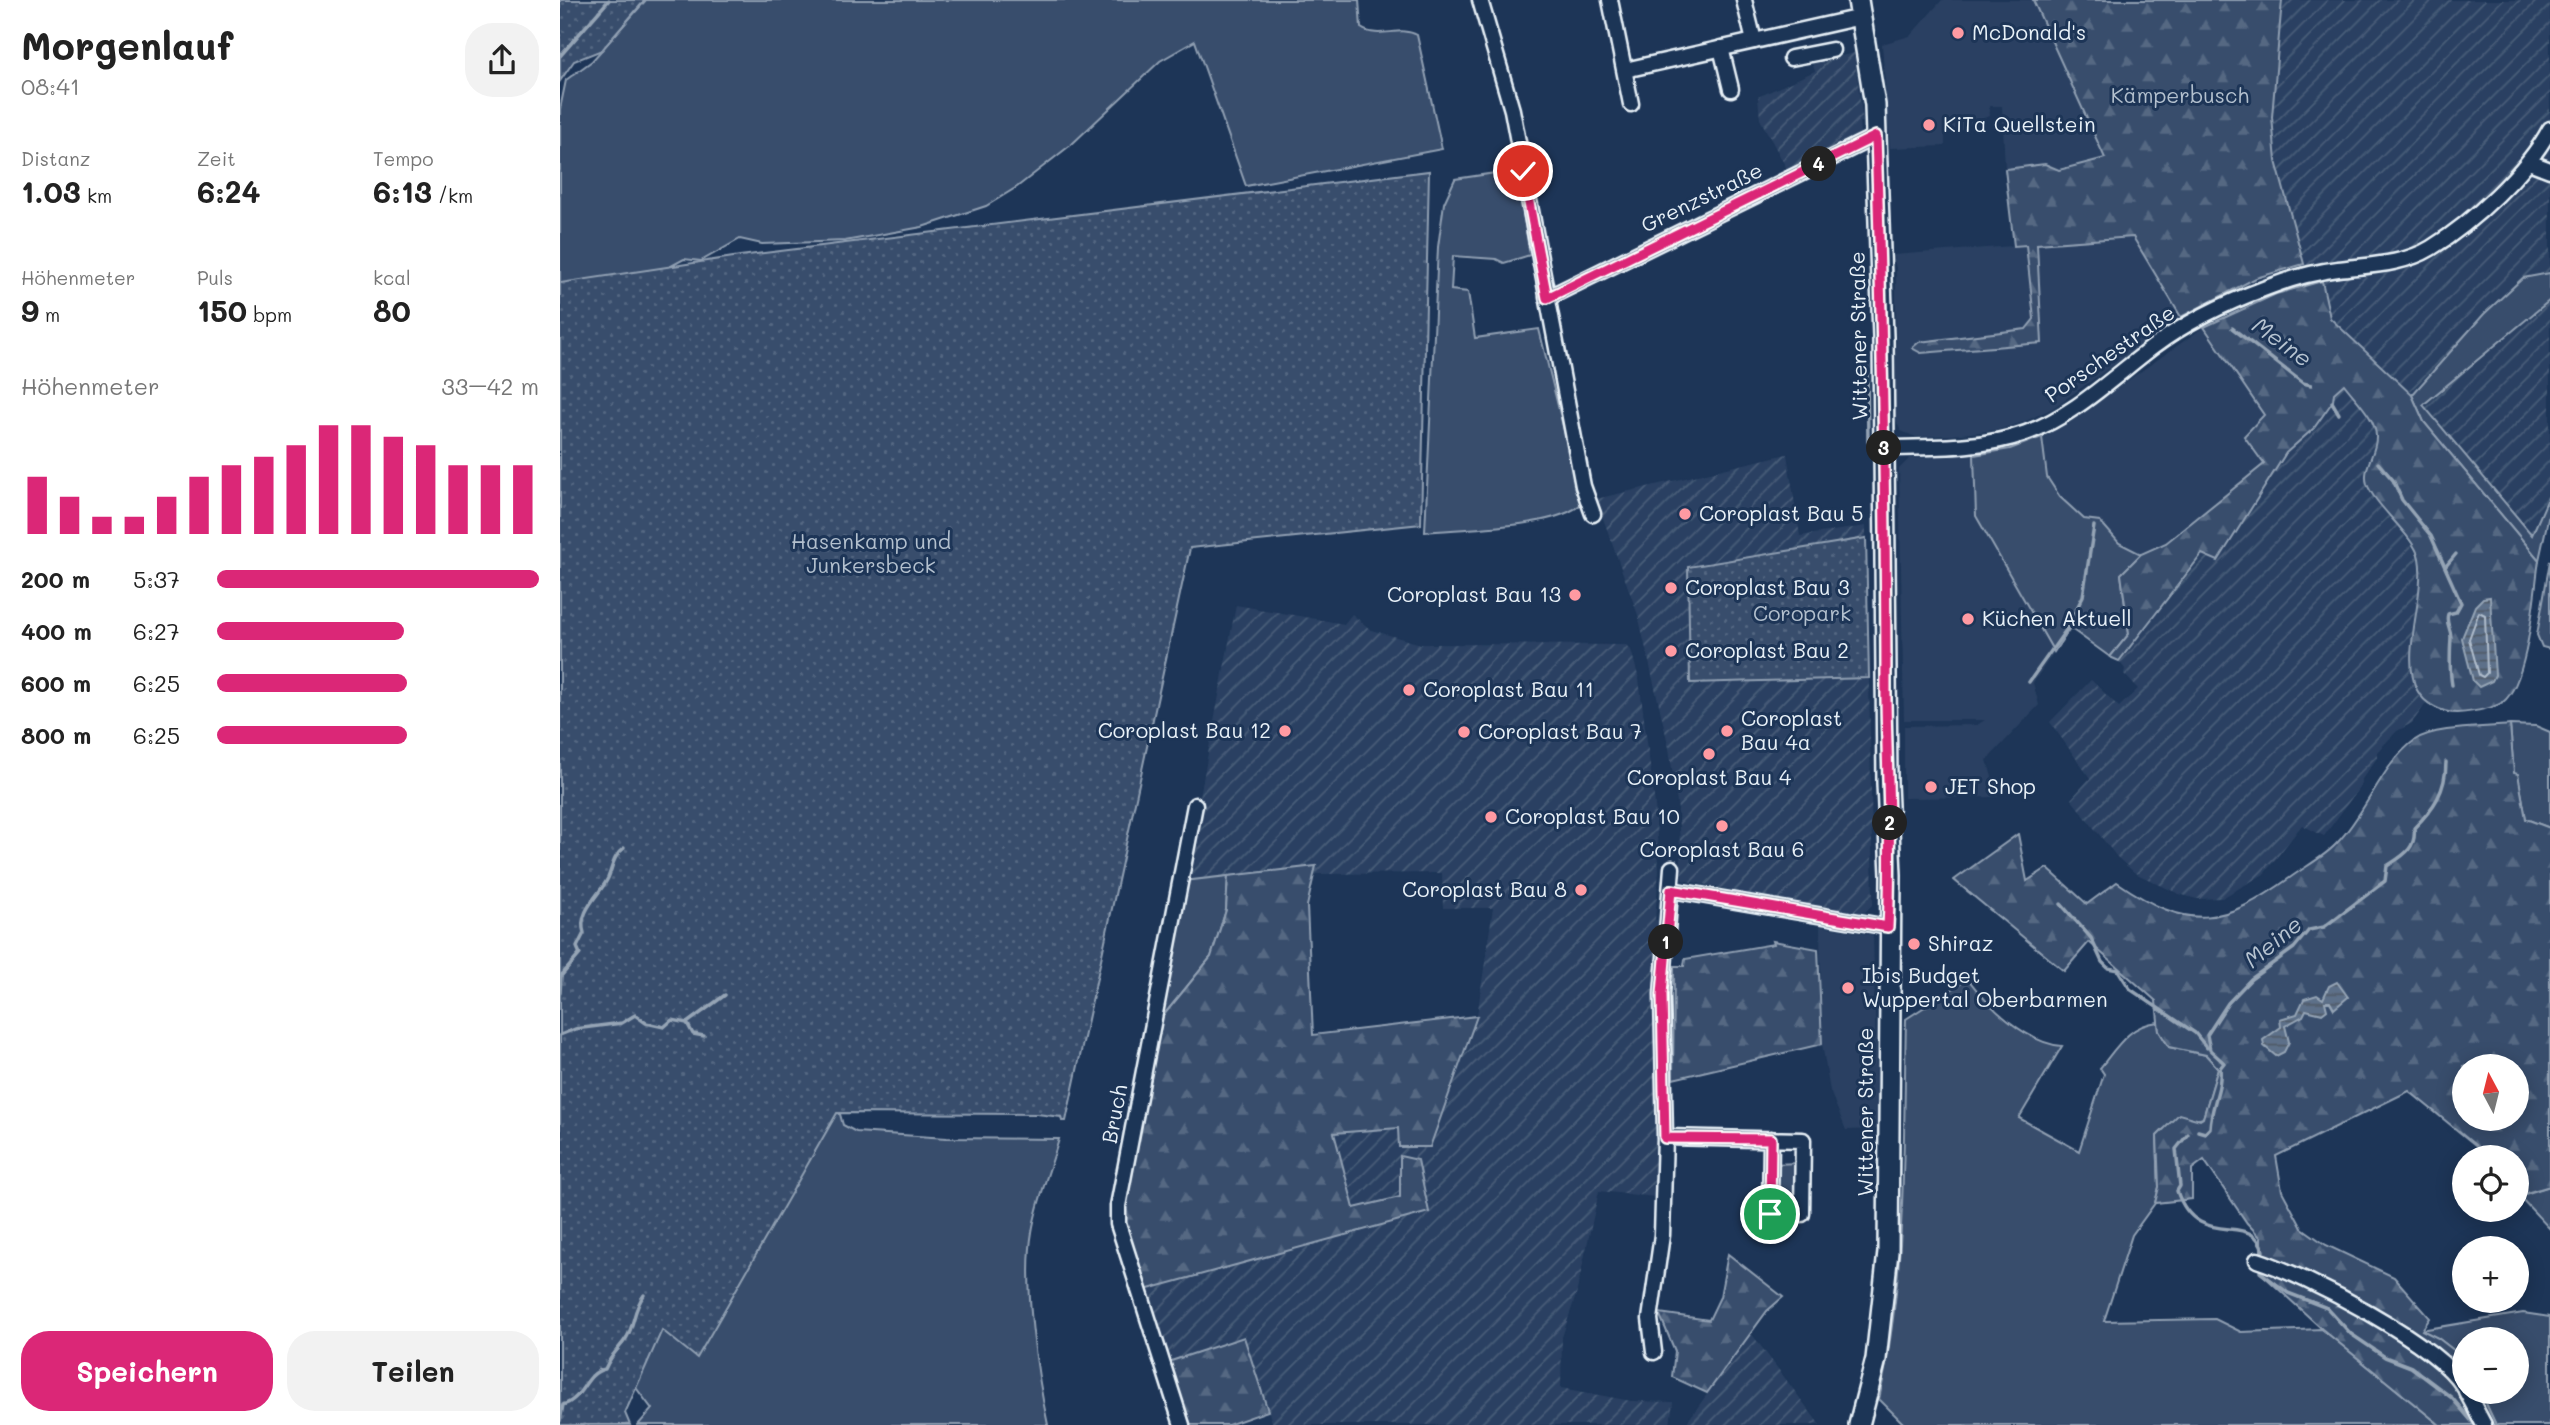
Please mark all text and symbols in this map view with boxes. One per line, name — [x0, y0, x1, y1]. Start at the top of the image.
place label: McDonald's — [1972, 18, 2086, 45]
text: Morgenlauf — [21, 20, 233, 70]
button: share — [465, 23, 539, 97]
marker: McDonald's — [1950, 25, 1966, 41]
text: 08:41 — [21, 71, 80, 101]
park label: Kämperbusch — [2111, 81, 2249, 108]
place label: KiTa Quellstein — [1943, 110, 2096, 137]
marker: KiTa Quellstein — [1921, 117, 1937, 133]
pin — [1493, 141, 1553, 201]
text: Distanz — [21, 146, 90, 171]
text: Zeit — [197, 146, 236, 171]
text: Tempo — [373, 146, 433, 171]
pin: 4 — [1802, 146, 1836, 182]
text: 4 — [1812, 151, 1825, 176]
icon: check — [1504, 152, 1542, 190]
street label: Grenzstraße — [1636, 156, 1766, 238]
text: 1.03 — [21, 171, 81, 211]
text: 6:24 — [197, 171, 260, 211]
text: 6:13 — [373, 171, 432, 211]
text: km — [81, 183, 112, 208]
text: /km — [432, 183, 473, 208]
street label: Wittener Straße — [1843, 251, 1872, 421]
text: Höhenmeter — [21, 265, 135, 290]
text: Puls — [197, 265, 233, 290]
text: kcal — [373, 265, 411, 290]
text: 9 — [21, 290, 39, 330]
text: 150 — [197, 290, 247, 330]
text: 80 — [373, 290, 411, 330]
street label: Porschestraße — [2039, 298, 2179, 408]
text: m — [39, 302, 60, 327]
text: bpm — [247, 302, 292, 327]
water label: Meine — [2247, 309, 2318, 373]
text: Höhenmeter — [21, 371, 159, 401]
text: 33–42 m — [441, 371, 539, 401]
pin: 3 — [1866, 430, 1902, 466]
text: 3 — [1878, 435, 1889, 460]
place label: Coroplast Bau 5 — [1699, 499, 1864, 526]
marker: Coroplast Bau 5 — [1677, 506, 1693, 522]
park label: Hasenkamp und Junkersbeck — [791, 527, 951, 578]
text: 200 m — [21, 564, 90, 594]
text: 5:37 — [133, 564, 180, 594]
place label: Coroplast Bau 3 — [1685, 573, 1850, 600]
place label: Coroplast Bau 13 — [1387, 580, 1561, 607]
marker: Coroplast Bau 3 — [1663, 580, 1679, 596]
marker: Coroplast Bau 13 — [1567, 587, 1583, 603]
park label: Coropark — [1753, 599, 1851, 626]
place label: Küchen Aktuell — [1982, 604, 2132, 631]
marker: Küchen Aktuell — [1960, 611, 1976, 627]
text: 400 m — [21, 616, 92, 646]
text: 6:27 — [133, 616, 180, 646]
place label: Coroplast Bau 2 — [1685, 636, 1849, 663]
marker: Coroplast Bau 2 — [1663, 643, 1679, 659]
text: 600 m — [21, 668, 91, 698]
text: 6:25 — [133, 668, 180, 698]
place label: Coroplast Bau 11 — [1423, 675, 1594, 702]
marker: Coroplast Bau 11 — [1401, 682, 1417, 698]
place label: Coroplast Bau 4a — [1741, 704, 1842, 755]
place label: Coroplast Bau 12 — [1098, 716, 1271, 743]
place label: Coroplast Bau 7 — [1478, 717, 1642, 744]
text: 800 m — [21, 720, 91, 750]
text: 6:25 — [133, 720, 180, 750]
marker: Coroplast Bau 12 — [1277, 723, 1293, 739]
marker: Coroplast Bau 4a — [1719, 723, 1735, 739]
marker: Coroplast Bau 7 — [1456, 724, 1472, 740]
marker: Coroplast Bau 4 — [1701, 746, 1717, 762]
place label: Coroplast Bau 4 — [1627, 763, 1792, 790]
place label: JET Shop — [1945, 772, 2036, 799]
marker: JET Shop — [1923, 779, 1939, 795]
place label: Coroplast Bau 10 — [1505, 802, 1680, 829]
pin: 2 — [1872, 806, 1908, 840]
marker: Coroplast Bau 10 — [1483, 809, 1499, 825]
text: 2 — [1884, 810, 1895, 835]
marker: Coroplast Bau 6 — [1714, 818, 1730, 834]
place label: Coroplast Bau 6 — [1640, 835, 1804, 862]
place label: Coroplast Bau 8 — [1402, 875, 1567, 902]
marker: Coroplast Bau 8 — [1573, 882, 1589, 898]
water label: Meine — [2237, 909, 2308, 974]
pin: 1 — [1648, 925, 1684, 960]
text: 1 — [1661, 929, 1670, 954]
place label: Shiraz — [1928, 929, 1993, 956]
marker: Shiraz — [1906, 936, 1922, 952]
place label: Ibis Budget Wuppertal Oberbarmen — [1862, 961, 2108, 1012]
marker: Ibis Budget Wuppertal Oberbarmen — [1840, 980, 1856, 996]
street label: Wittener Straße — [1851, 1027, 1878, 1197]
north arrow — [2452, 1054, 2529, 1130]
map controls — [2452, 1054, 2529, 1404]
street label: Bruch — [1095, 1082, 1132, 1145]
button: locate — [2452, 1145, 2529, 1222]
pin — [1740, 1184, 1800, 1244]
icon: arrive — [1751, 1195, 1789, 1233]
button: + — [2452, 1236, 2529, 1313]
button: − — [2452, 1327, 2529, 1404]
button: Speichern — [21, 1331, 273, 1411]
button: Teilen — [287, 1331, 539, 1411]

